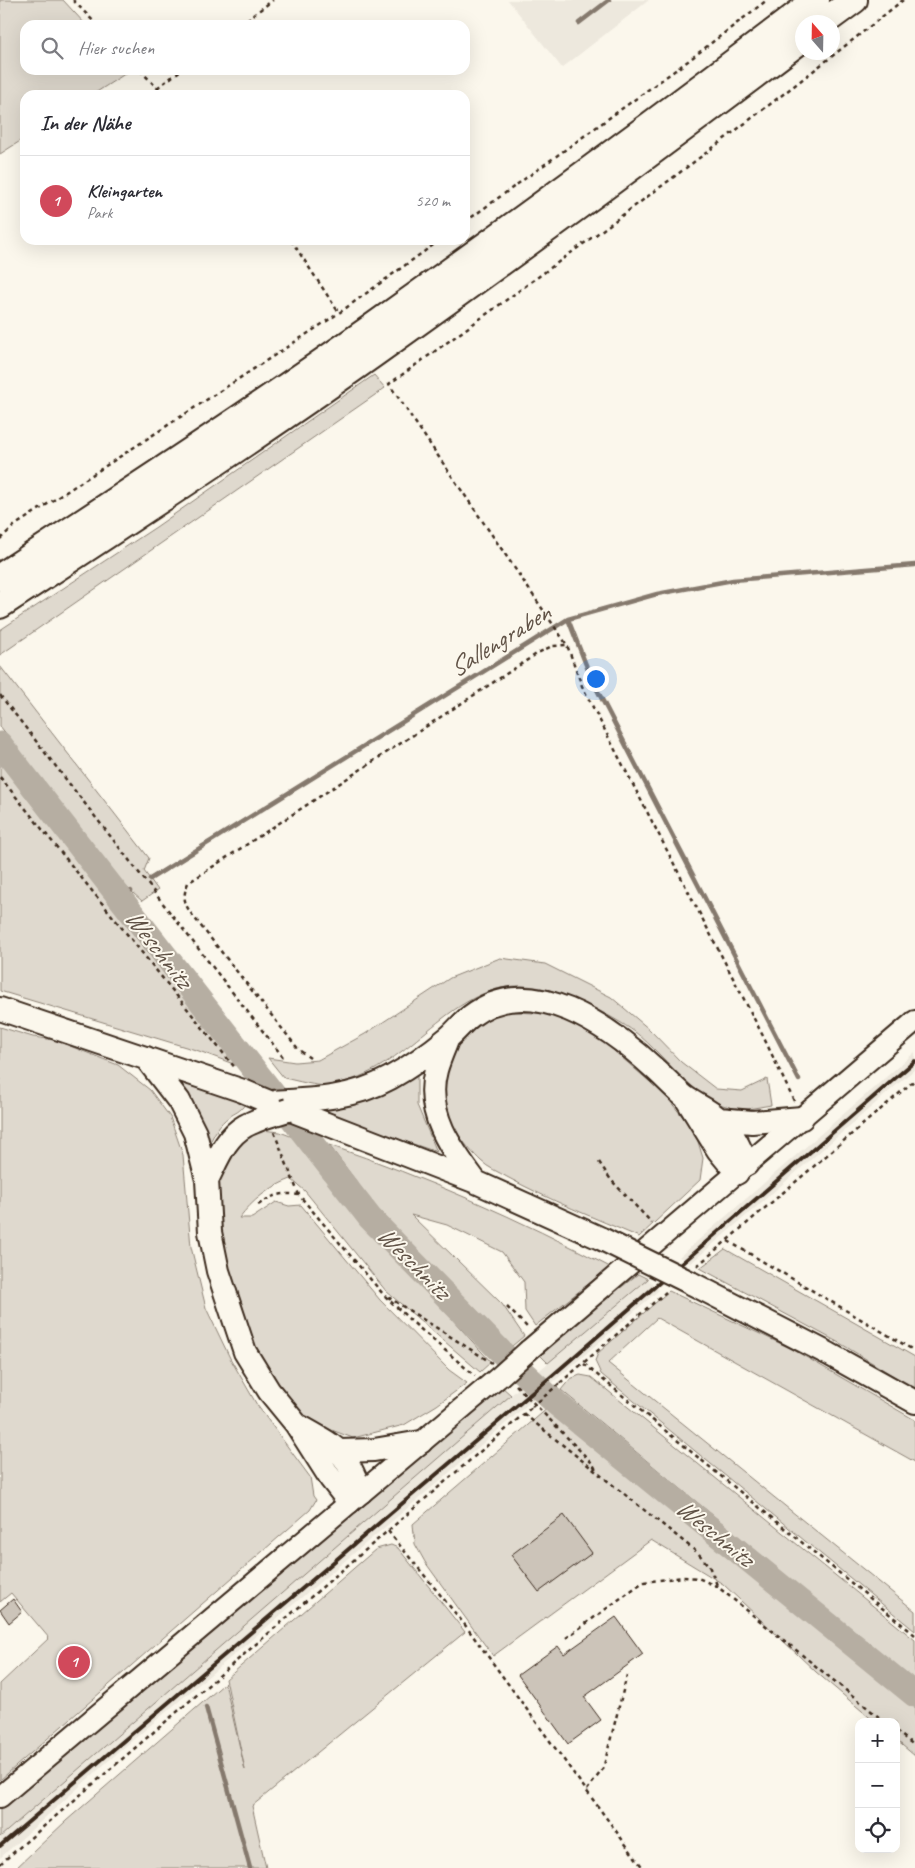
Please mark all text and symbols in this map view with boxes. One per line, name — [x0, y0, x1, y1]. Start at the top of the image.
north arrow — [795, 15, 840, 60]
search box — [20, 20, 470, 75]
icon: search — [38, 34, 66, 62]
text: Hier suchen — [78, 36, 154, 60]
text: In der Nähe — [40, 110, 130, 136]
text: Kleingarten — [87, 179, 162, 203]
text: 1 — [52, 191, 60, 211]
text: 520 m — [416, 191, 450, 211]
text: Park — [87, 203, 112, 223]
water label: Sallengraben — [442, 595, 558, 684]
your location — [583, 666, 609, 692]
water label: Weschnitz — [118, 902, 202, 997]
water label: Weschnitz — [370, 1219, 460, 1309]
water label: Weschnitz — [669, 1491, 763, 1576]
pin: 1 — [58, 1643, 90, 1681]
map controls — [855, 1718, 900, 1853]
button: + — [855, 1718, 900, 1763]
button: − — [855, 1763, 900, 1808]
button: locate — [855, 1808, 900, 1853]

